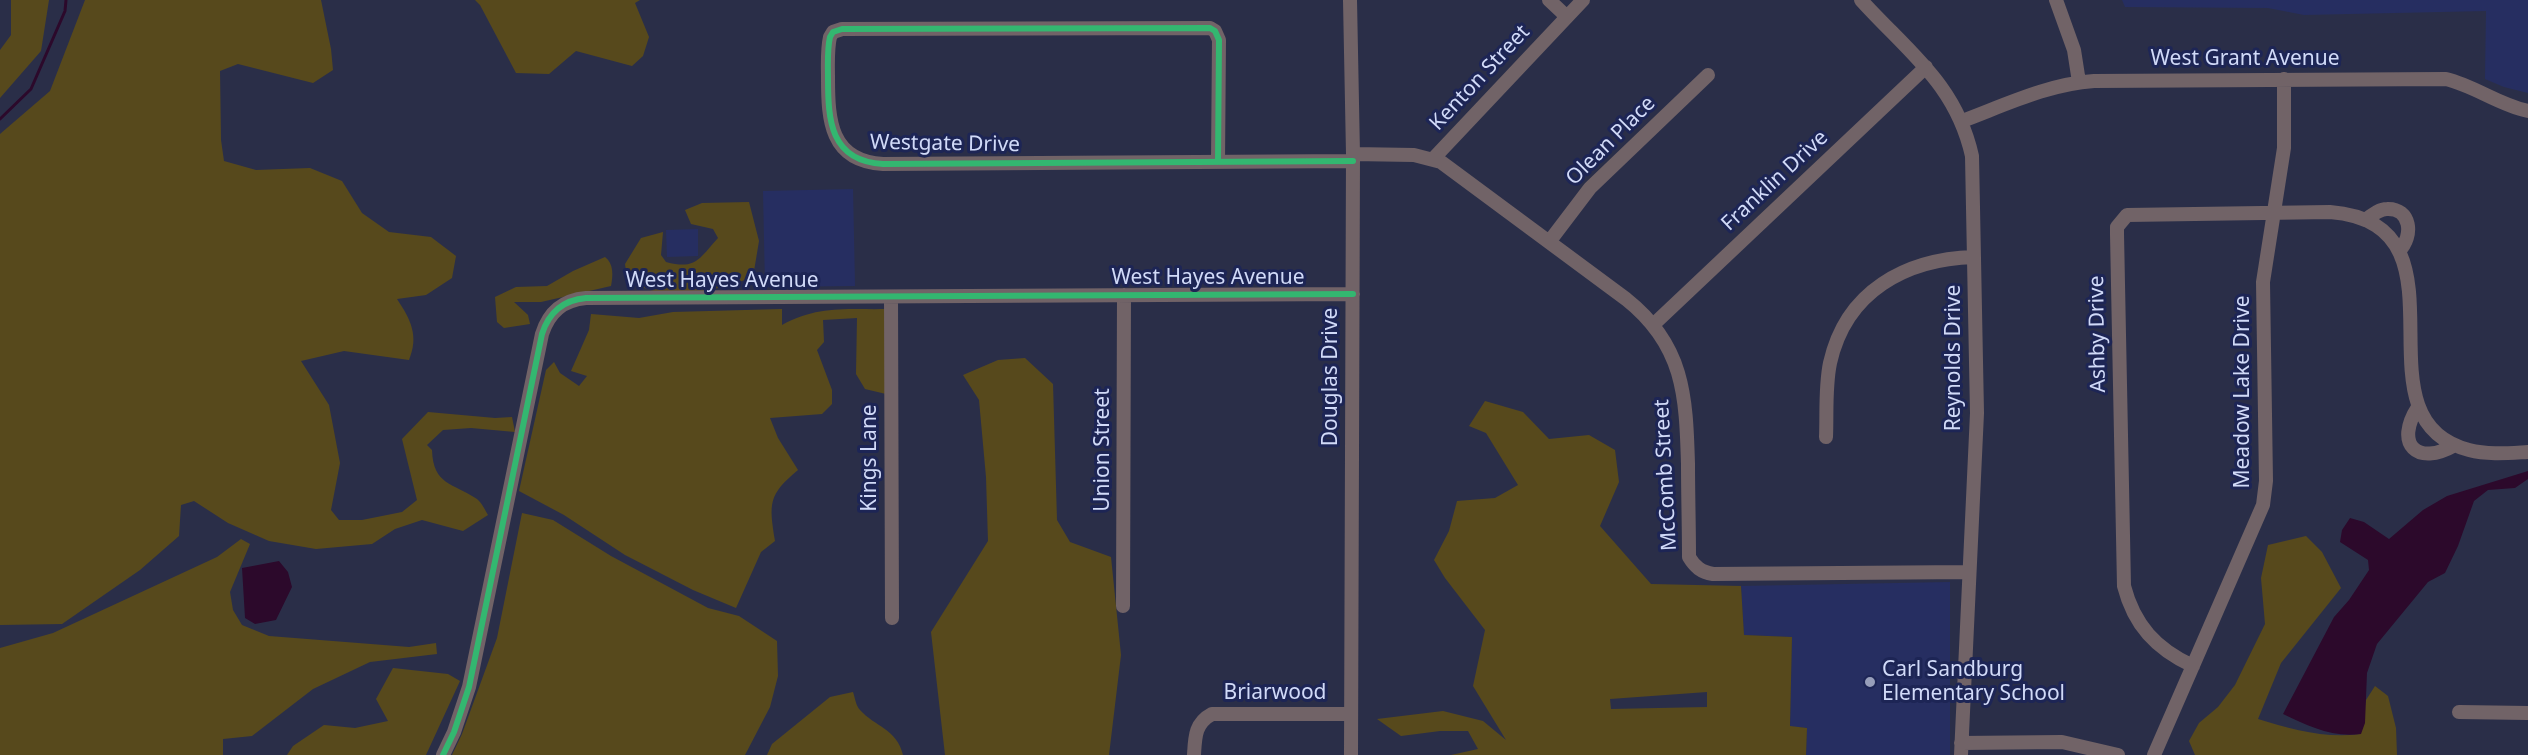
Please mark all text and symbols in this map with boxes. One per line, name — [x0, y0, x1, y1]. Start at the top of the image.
street label: Kenton Street — [1425, 20, 1535, 136]
street label: West Grant Avenue — [2150, 46, 2340, 72]
street label: Olean Place — [1561, 91, 1661, 191]
street label: Franklin Drive — [1717, 125, 1833, 237]
street label: Westgate Drive — [870, 130, 1020, 158]
street label: West Hayes Avenue — [1111, 265, 1305, 291]
street label: West Hayes Avenue — [625, 268, 819, 294]
street label: Ashby Drive — [2084, 275, 2112, 393]
street label: Reynolds Drive — [1941, 285, 1967, 431]
street label: Meadow Lake Drive — [2230, 295, 2256, 489]
street label: Douglas Drive — [1318, 308, 1344, 446]
street label: Union Street — [1090, 388, 1116, 512]
street label: McComb Street — [1649, 399, 1683, 551]
street label: Kings Lane — [857, 404, 883, 512]
place label: Carl Sandburg Elementary School — [1882, 657, 2065, 707]
marker: Carl Sandburg Elementary School — [1863, 675, 1877, 689]
street label: Briarwood — [1223, 680, 1327, 706]

